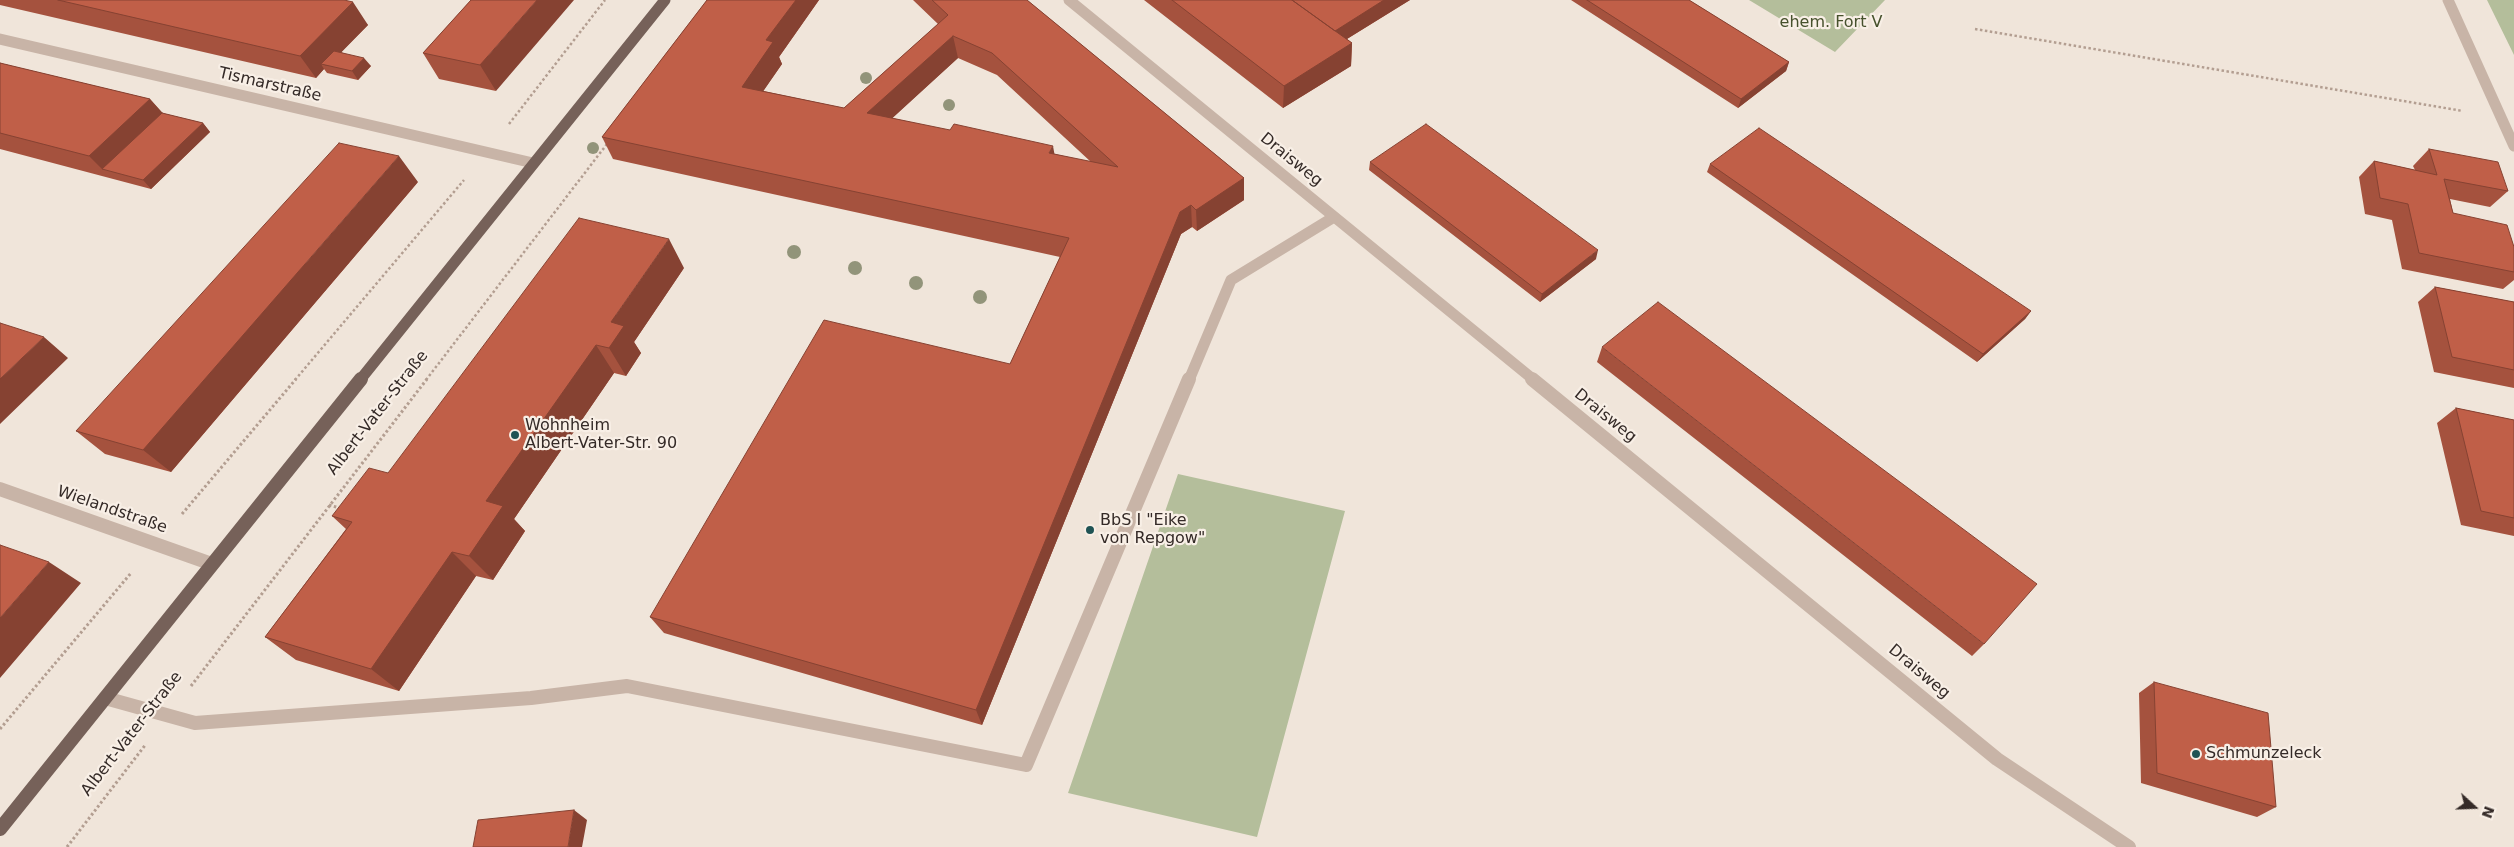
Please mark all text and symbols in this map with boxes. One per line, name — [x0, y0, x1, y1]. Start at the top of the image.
park label: ehem. Fort V — [1780, 13, 1882, 33]
street label: Tismarstraße — [217, 64, 323, 106]
street label: Draisweg — [1256, 129, 1326, 191]
street label: Albert-Vater-Straße — [323, 347, 433, 479]
street label: Draisweg — [1570, 385, 1640, 447]
place label: Wohnheim Albert-Vater-Str. 90 — [525, 416, 677, 454]
marker: Wohnheim Albert-Vater-Str. 90 — [509, 429, 521, 441]
street label: Wielandstraße — [54, 482, 170, 538]
place label: BbS I "Eike von Repgow" — [1100, 511, 1205, 549]
marker: BbS I "Eike von Repgow" — [1084, 524, 1096, 536]
street label: Draisweg — [1884, 641, 1954, 703]
street label: Albert-Vater-Straße — [77, 668, 187, 800]
place label: Schmunzeleck — [2206, 744, 2322, 764]
marker: Schmunzeleck — [2190, 748, 2202, 760]
north arrow — [2449, 782, 2499, 832]
text: N — [2479, 804, 2498, 820]

